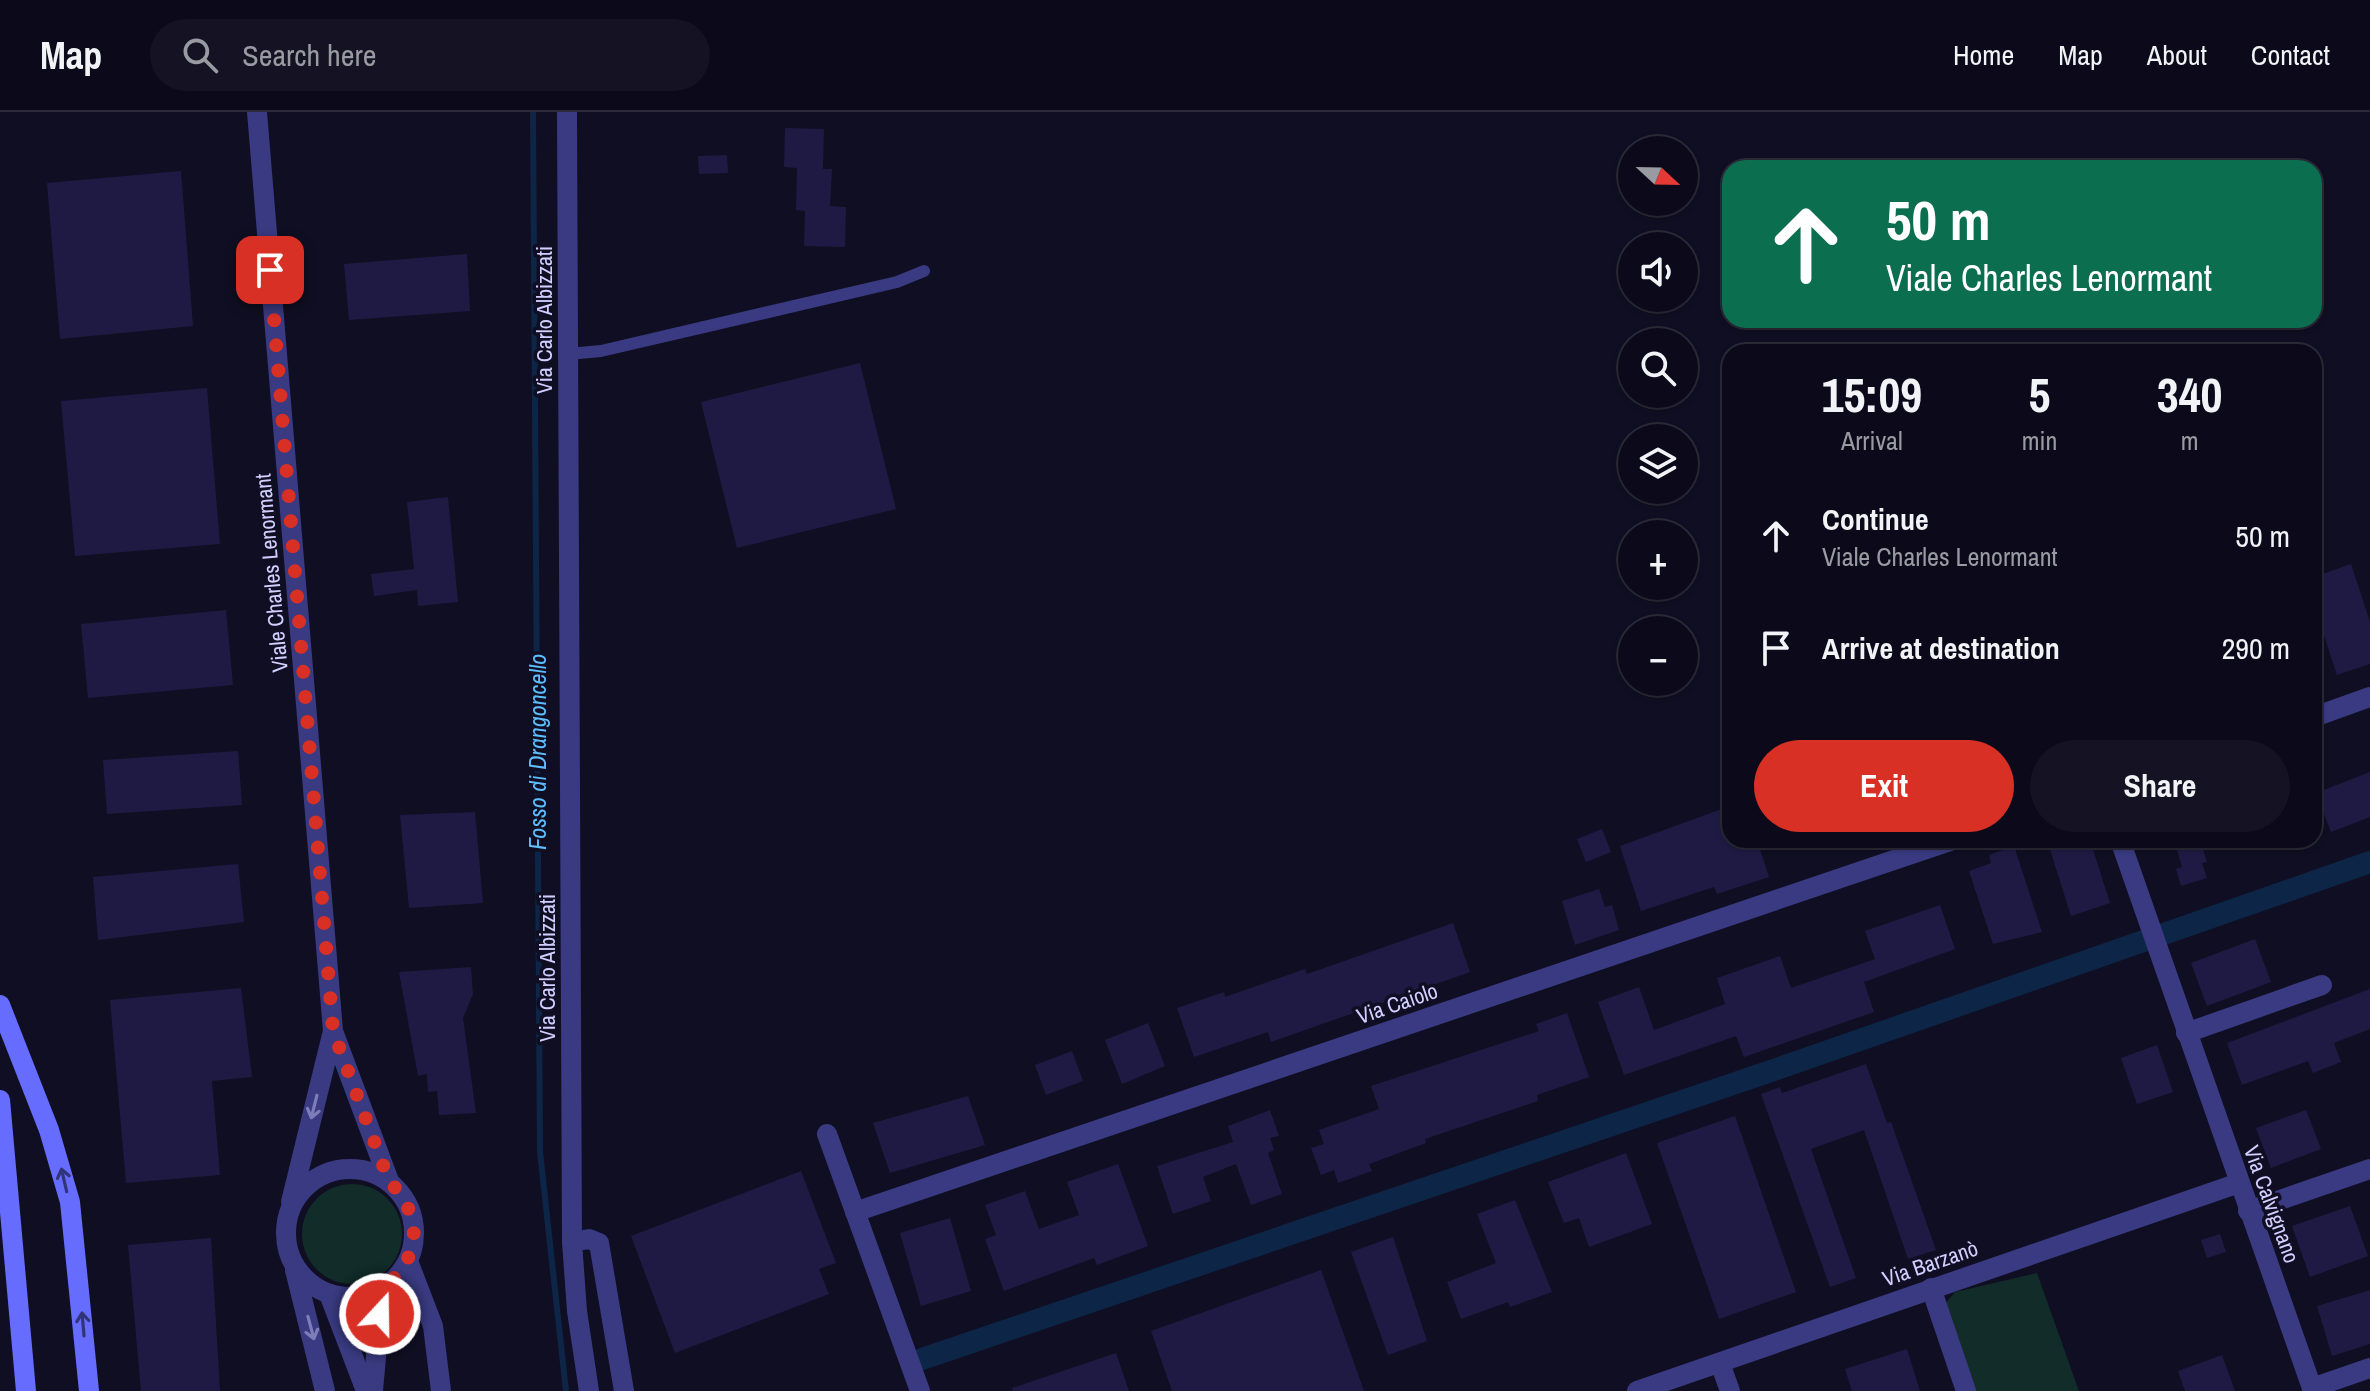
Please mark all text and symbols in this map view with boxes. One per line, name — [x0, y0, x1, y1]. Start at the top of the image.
search box — [150, 19, 710, 91]
text: Map — [40, 30, 102, 81]
icon: search — [178, 33, 222, 77]
text: Search here — [242, 35, 376, 75]
text: Home — [1953, 36, 2014, 74]
text: Map — [2058, 36, 2103, 74]
text: About — [2147, 36, 2207, 74]
text: Contact — [2251, 36, 2330, 74]
north arrow — [1618, 136, 1698, 216]
map controls — [1618, 136, 1698, 696]
text: 50 m — [1886, 182, 1991, 257]
icon: ahead — [1754, 192, 1858, 296]
button: sound — [1618, 232, 1698, 312]
pin — [236, 236, 304, 304]
street label: Via Carlo Albizzati — [529, 246, 559, 394]
icon: arrive — [248, 248, 292, 292]
text: Viale Charles Lenormant — [1886, 254, 2212, 302]
button: search — [1618, 328, 1698, 408]
text: 15:09 — [1822, 362, 1922, 427]
text: 5 — [2029, 362, 2050, 427]
text: 340 — [2157, 362, 2222, 427]
text: Arrival — [1841, 423, 1903, 458]
text: min — [2022, 423, 2057, 458]
text: m — [2181, 423, 2199, 458]
button: layers — [1618, 424, 1698, 504]
street label: Viale Charles Lenormant — [247, 472, 295, 674]
text: Continue — [1822, 499, 1929, 539]
icon: ahead — [1754, 514, 1798, 558]
text: 50 m — [2235, 516, 2290, 556]
button: + — [1618, 520, 1698, 600]
text: Viale Charles Lenormant — [1822, 539, 2057, 574]
button: − — [1618, 616, 1698, 696]
icon: arrive — [1754, 626, 1798, 670]
text: Arrive at destination — [1822, 628, 2060, 668]
text: 290 m — [2222, 628, 2290, 668]
water label: Fosso di Drangoncello — [521, 654, 553, 850]
button: Exit — [1754, 740, 2014, 832]
button: Share — [2030, 740, 2290, 832]
street label: Via Carlo Albizzati — [532, 894, 562, 1042]
street label: Via Caiolo — [1352, 975, 1442, 1031]
one-way arrow — [306, 1093, 321, 1119]
street label: Via Calvignano — [2237, 1141, 2307, 1267]
one-way arrow — [56, 1167, 71, 1193]
street label: Via Barzanò — [1878, 1233, 1982, 1293]
position arrow — [338, 1272, 422, 1356]
one-way arrow — [75, 1311, 90, 1338]
one-way arrow — [304, 1315, 319, 1341]

